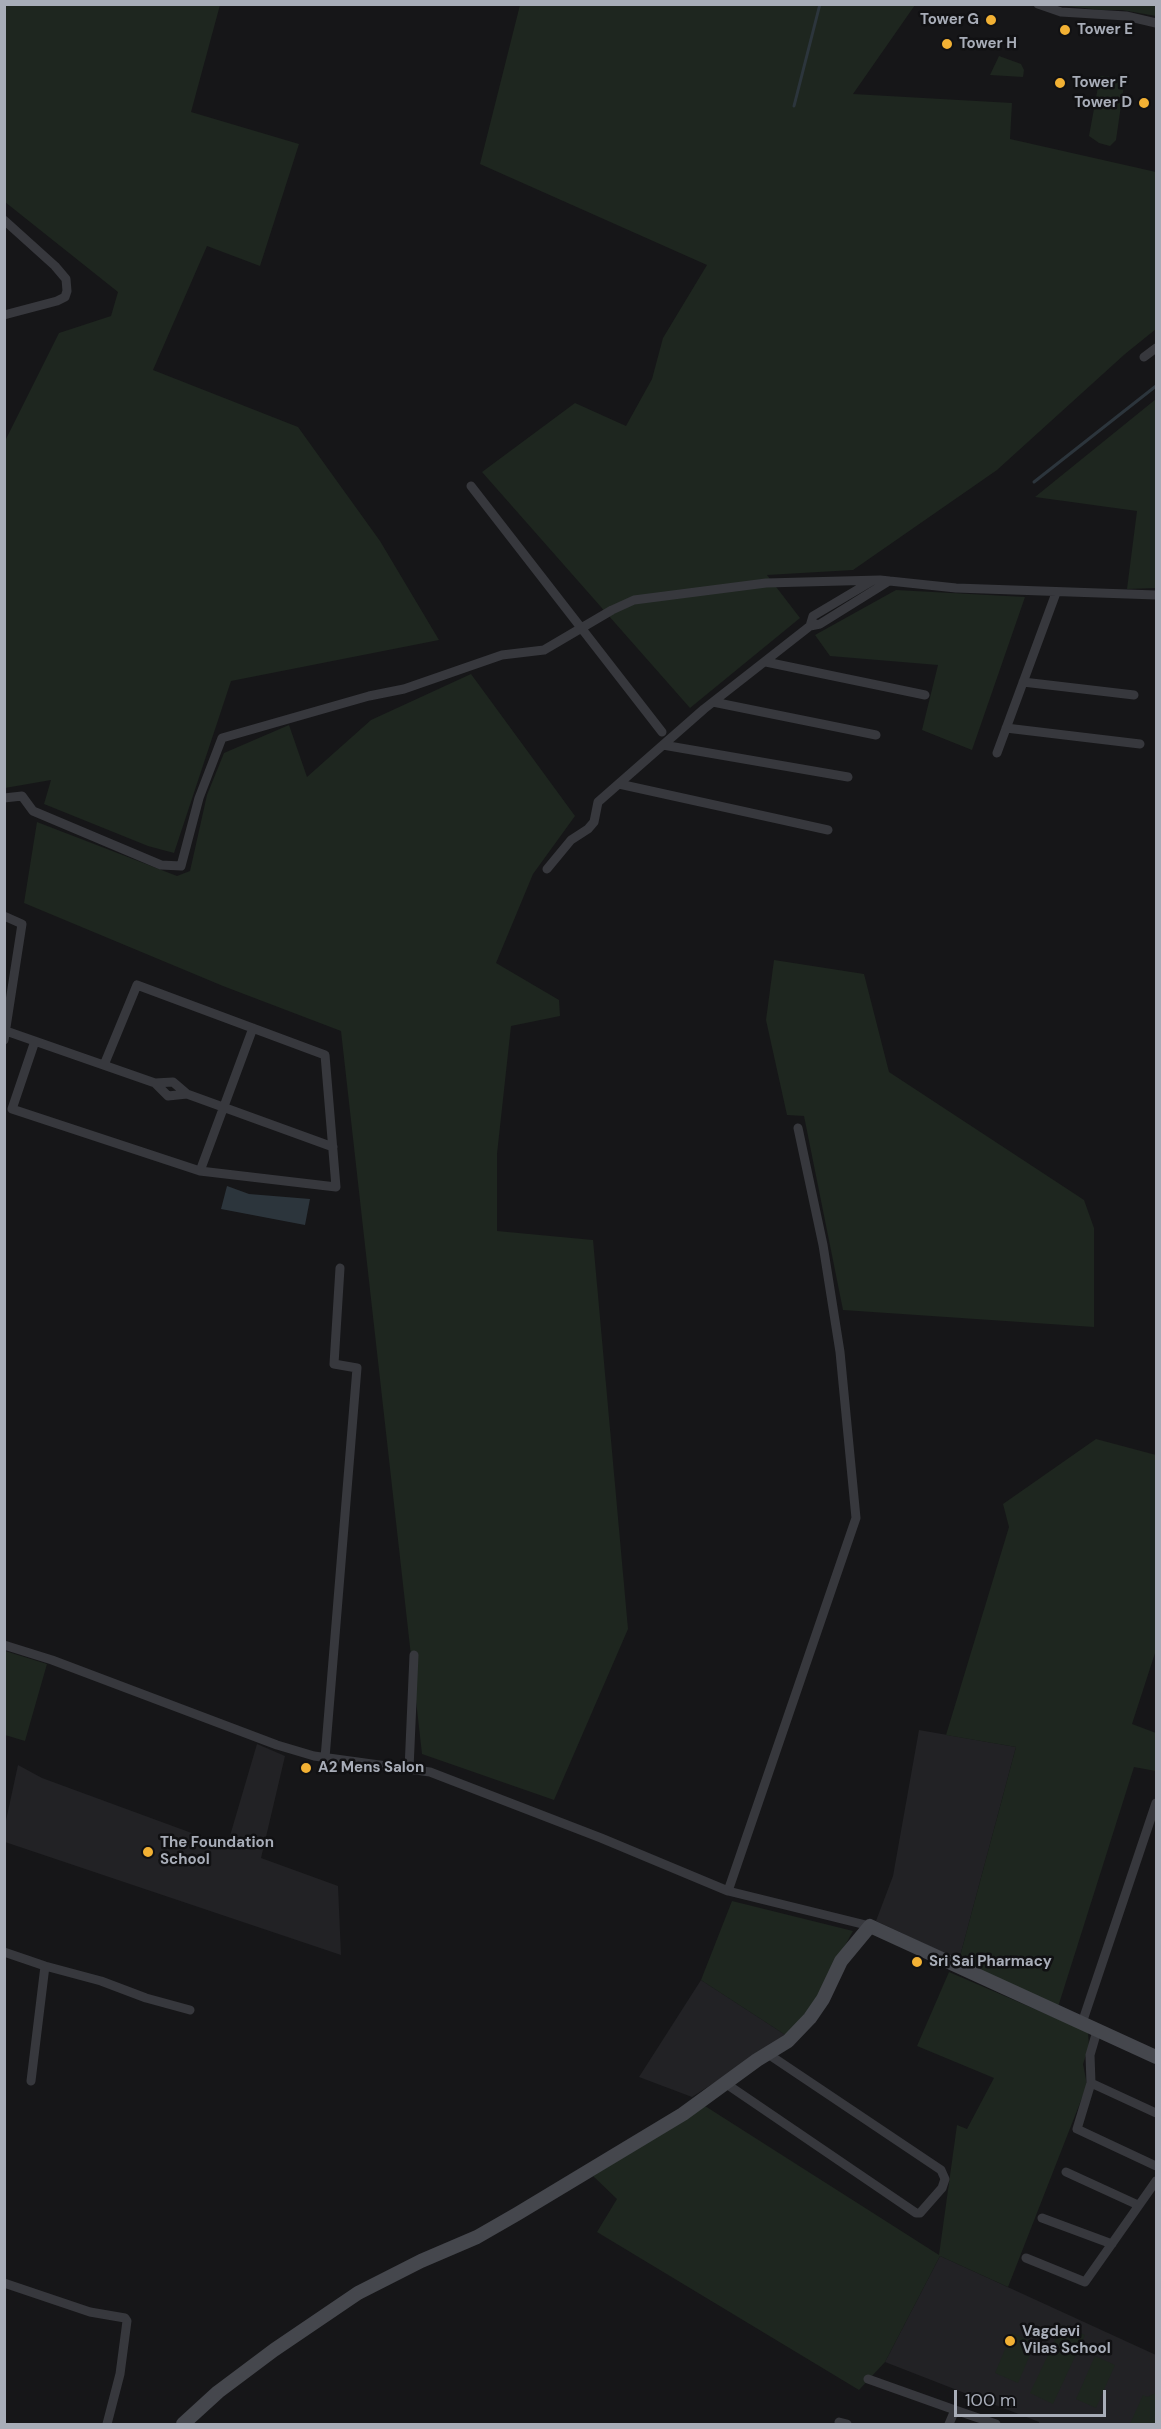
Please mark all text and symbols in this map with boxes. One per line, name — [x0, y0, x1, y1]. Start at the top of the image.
place label: Tower G — [920, 11, 979, 29]
marker: Tower G — [984, 13, 998, 27]
place label: Tower E — [1077, 21, 1133, 39]
marker: Tower E — [1058, 23, 1072, 37]
place label: Tower H — [959, 35, 1017, 53]
marker: Tower H — [940, 37, 954, 51]
place label: Tower F — [1072, 74, 1128, 92]
marker: Tower F — [1053, 76, 1067, 90]
place label: Tower D — [1074, 94, 1132, 112]
marker: Tower D — [1137, 96, 1151, 110]
place label: A2 Mens Salon — [318, 1759, 424, 1777]
marker: A2 Mens Salon — [299, 1761, 313, 1775]
place label: The Foundation School — [160, 1834, 274, 1869]
marker: The Foundation School — [141, 1845, 155, 1859]
place label: Sri Sai Pharmacy — [929, 1953, 1052, 1971]
marker: Sri Sai Pharmacy — [910, 1955, 924, 1969]
place label: Vagdevi Vilas School — [1022, 2323, 1111, 2358]
marker: Vagdevi Vilas School — [1003, 2334, 1017, 2348]
scale bar — [957, 2378, 1108, 2416]
text: 100 m — [965, 2388, 1016, 2412]

